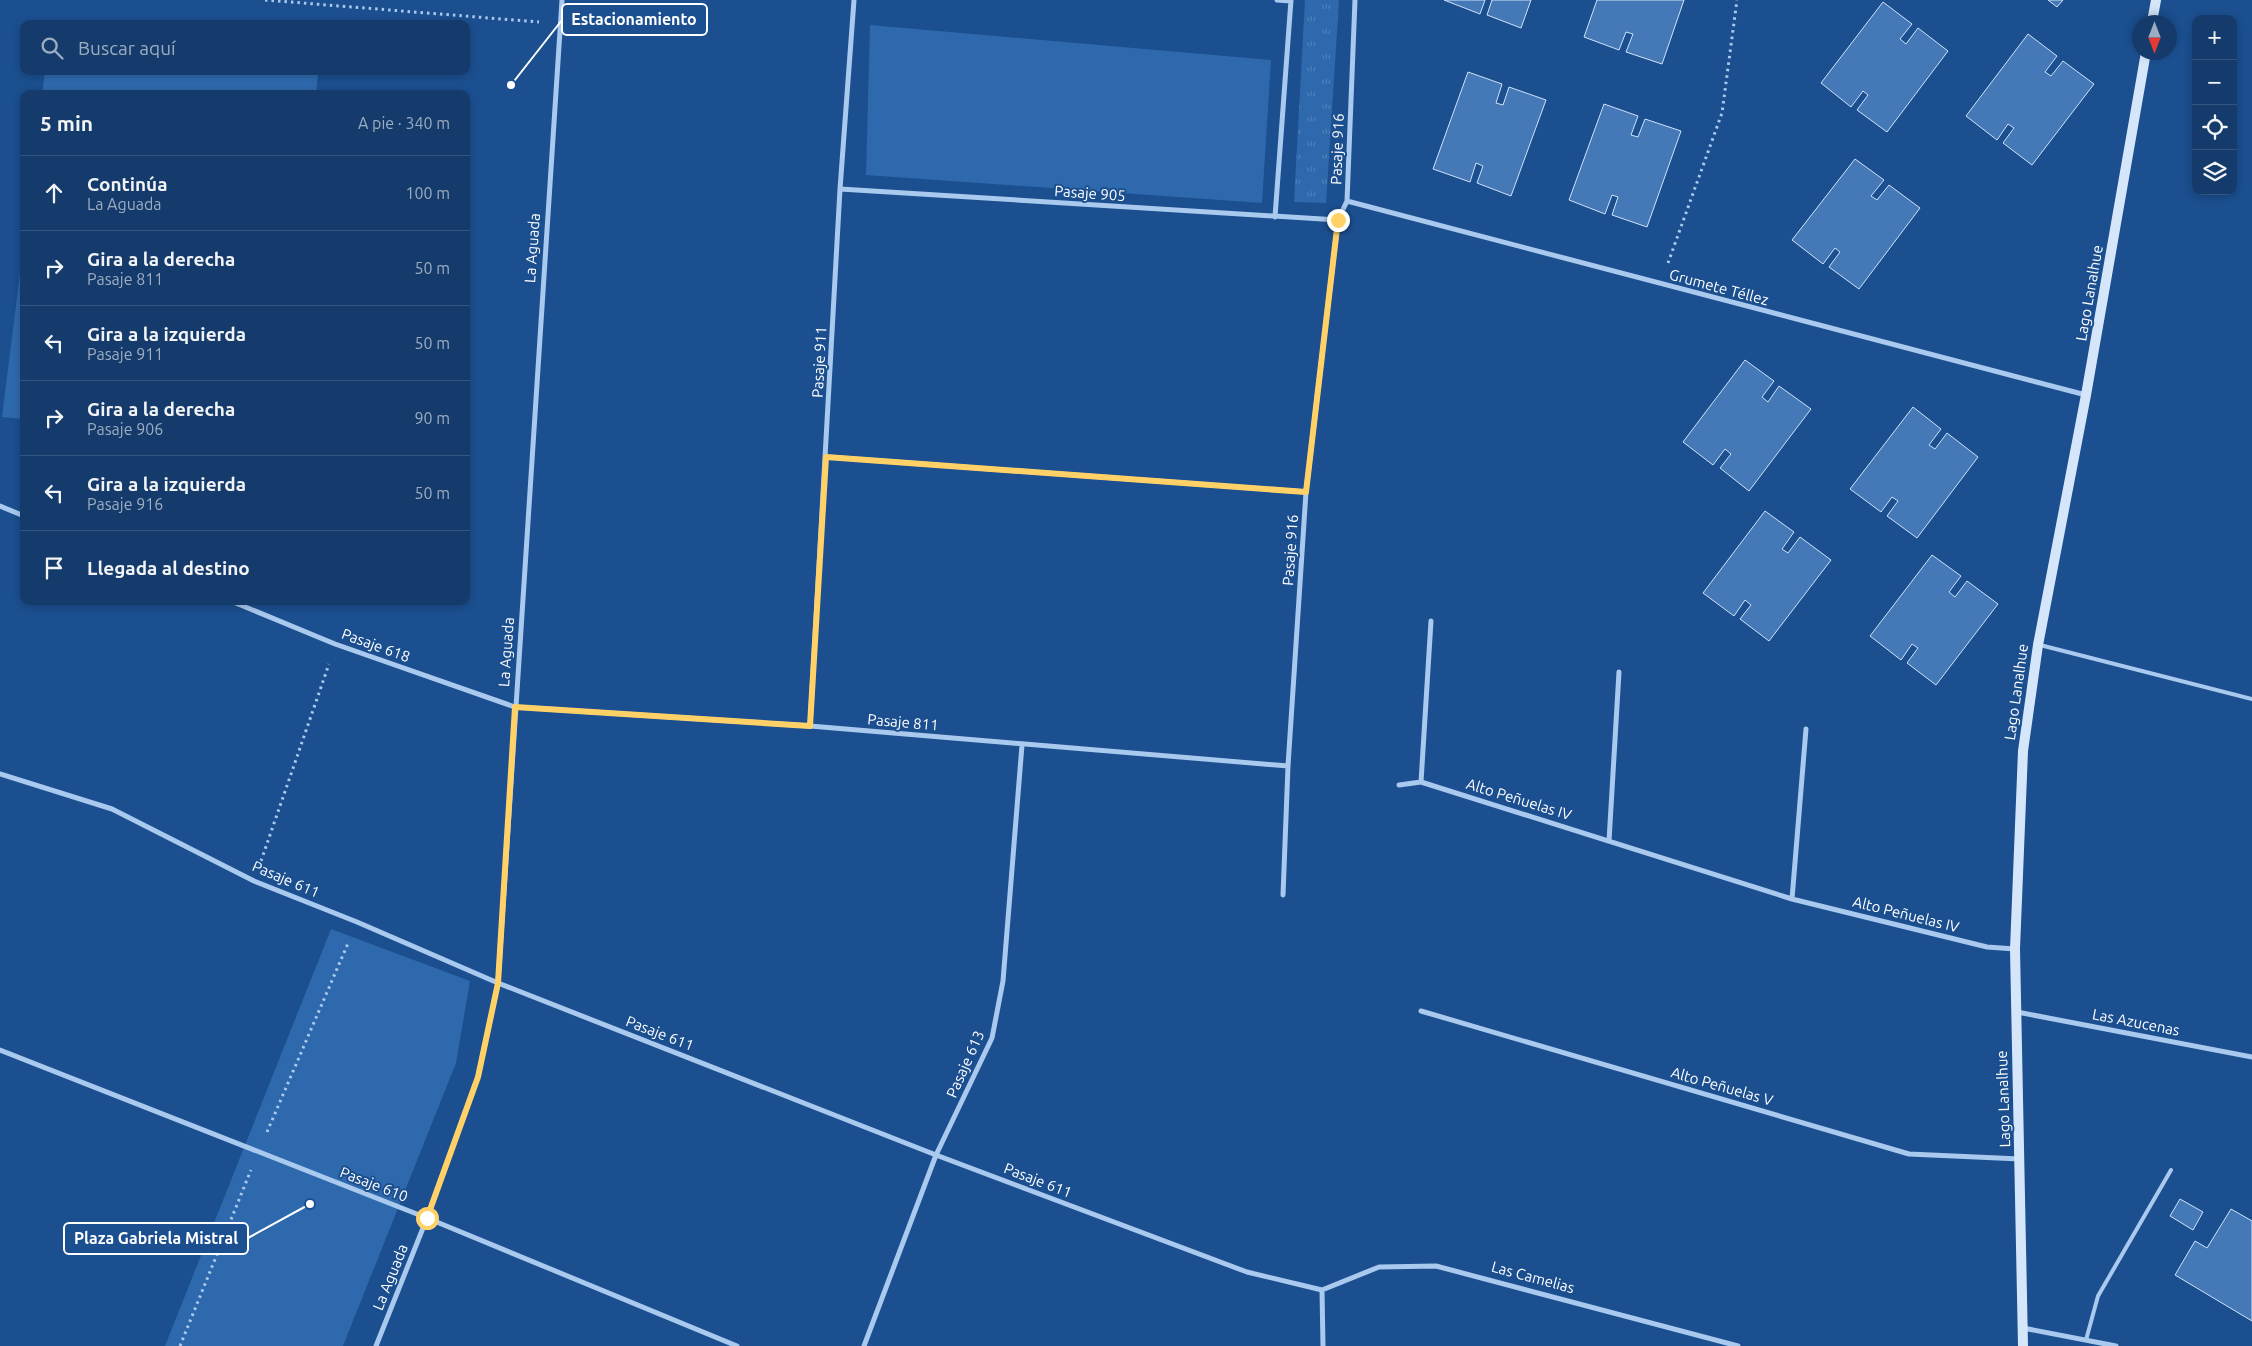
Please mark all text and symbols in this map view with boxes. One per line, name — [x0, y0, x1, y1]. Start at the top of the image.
callout: Estacionamiento — [562, 4, 707, 35]
text: Estacionamiento — [571, 10, 697, 28]
north arrow — [2132, 15, 2177, 60]
map controls — [2192, 15, 2237, 195]
button: + — [2192, 15, 2237, 60]
search box — [20, 20, 470, 75]
icon: search — [38, 34, 66, 62]
text: Buscar aquí — [78, 37, 176, 59]
button: − — [2192, 60, 2237, 105]
button: locate — [2192, 105, 2237, 150]
text: 5 min — [40, 111, 93, 135]
street label: Pasaje 916 — [1327, 113, 1347, 185]
text: A pie · 340 m — [358, 114, 450, 132]
button: layers — [2192, 150, 2237, 195]
text: Continúa — [87, 173, 168, 195]
icon: ahead — [40, 179, 68, 207]
street label: Pasaje 905 — [1054, 182, 1126, 204]
text: 100 m — [405, 184, 450, 202]
text: La Aguada — [87, 195, 162, 213]
route end — [1327, 209, 1350, 232]
street label: La Aguada — [521, 213, 543, 283]
street label: Lago Lanalhue — [2072, 244, 2106, 342]
text: Gira a la derecha — [87, 248, 235, 270]
icon: right — [40, 254, 68, 282]
text: 50 m — [414, 259, 450, 277]
street label: Grumete Téllez — [1668, 266, 1771, 308]
text: Pasaje 811 — [87, 270, 163, 288]
text: Gira a la izquierda — [87, 323, 246, 345]
street label: Pasaje 911 — [809, 326, 829, 398]
icon: left — [40, 329, 68, 357]
text: 50 m — [414, 334, 450, 352]
text: Pasaje 911 — [87, 345, 163, 363]
text: Gira a la derecha — [87, 398, 235, 420]
icon: right — [40, 404, 68, 432]
text: 90 m — [414, 409, 450, 427]
text: Pasaje 906 — [87, 420, 163, 438]
text: Gira a la izquierda — [87, 473, 246, 495]
icon: left — [40, 479, 68, 507]
text: 50 m — [414, 484, 450, 502]
text: Pasaje 916 — [87, 495, 163, 513]
street label: Pasaje 916 — [1279, 514, 1301, 586]
icon: arrive — [40, 554, 68, 582]
text: Llegada al destino — [87, 557, 250, 579]
street label: La Aguada — [495, 617, 517, 687]
street label: Pasaje 618 — [339, 625, 413, 665]
street label: Lago Lanalhue — [2001, 643, 2031, 741]
street label: Pasaje 811 — [867, 710, 939, 734]
street label: Alto Peñuelas IV — [1464, 775, 1574, 823]
street label: Pasaje 611 — [250, 857, 322, 901]
street label: Alto Peñuelas IV — [1851, 893, 1961, 936]
street label: Las Azucenas — [2091, 1005, 2181, 1039]
street label: Pasaje 611 — [624, 1012, 696, 1054]
street label: Pasaje 613 — [943, 1028, 987, 1100]
street label: Lago Lanalhue — [1993, 1050, 2013, 1148]
street label: Alto Peñuelas V — [1669, 1063, 1775, 1109]
street label: Pasaje 611 — [1002, 1159, 1074, 1201]
street label: Pasaje 610 — [338, 1163, 410, 1205]
route start — [416, 1207, 439, 1230]
callout: Plaza Gabriela Mistral — [64, 1223, 248, 1254]
text: Plaza Gabriela Mistral — [74, 1229, 238, 1247]
street label: La Aguada — [369, 1241, 411, 1313]
street label: Las Camelias — [1490, 1258, 1576, 1296]

